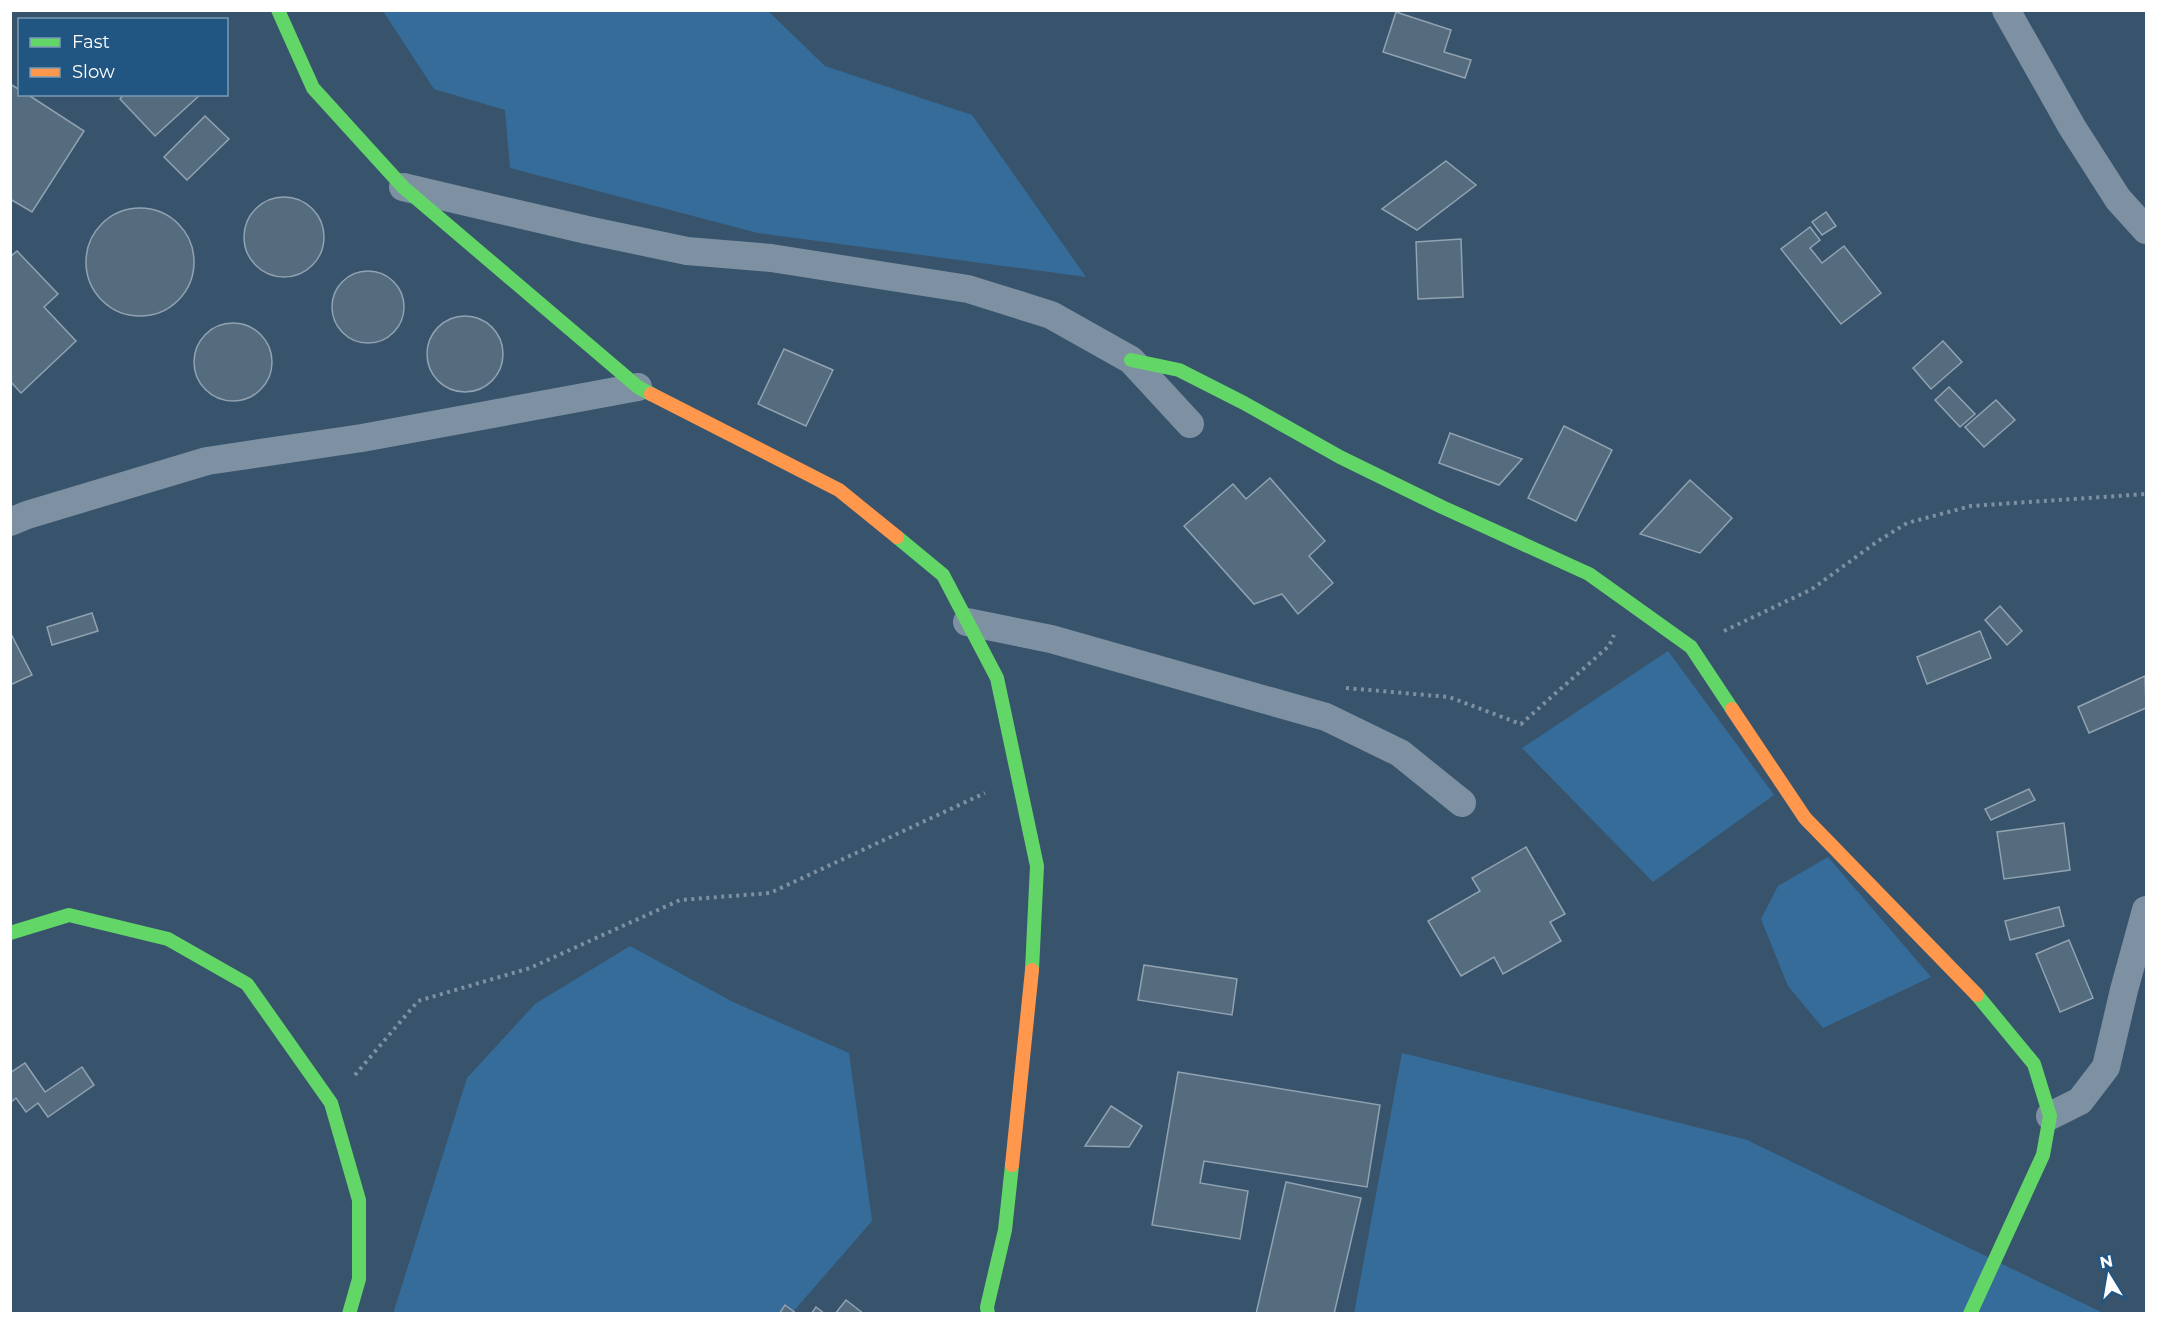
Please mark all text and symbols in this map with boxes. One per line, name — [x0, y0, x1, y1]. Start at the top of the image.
legend — [18, 18, 228, 96]
text: Fast — [72, 31, 110, 53]
text: Slow — [72, 61, 115, 83]
north arrow — [2079, 1246, 2139, 1306]
text: N — [2098, 1251, 2114, 1272]

